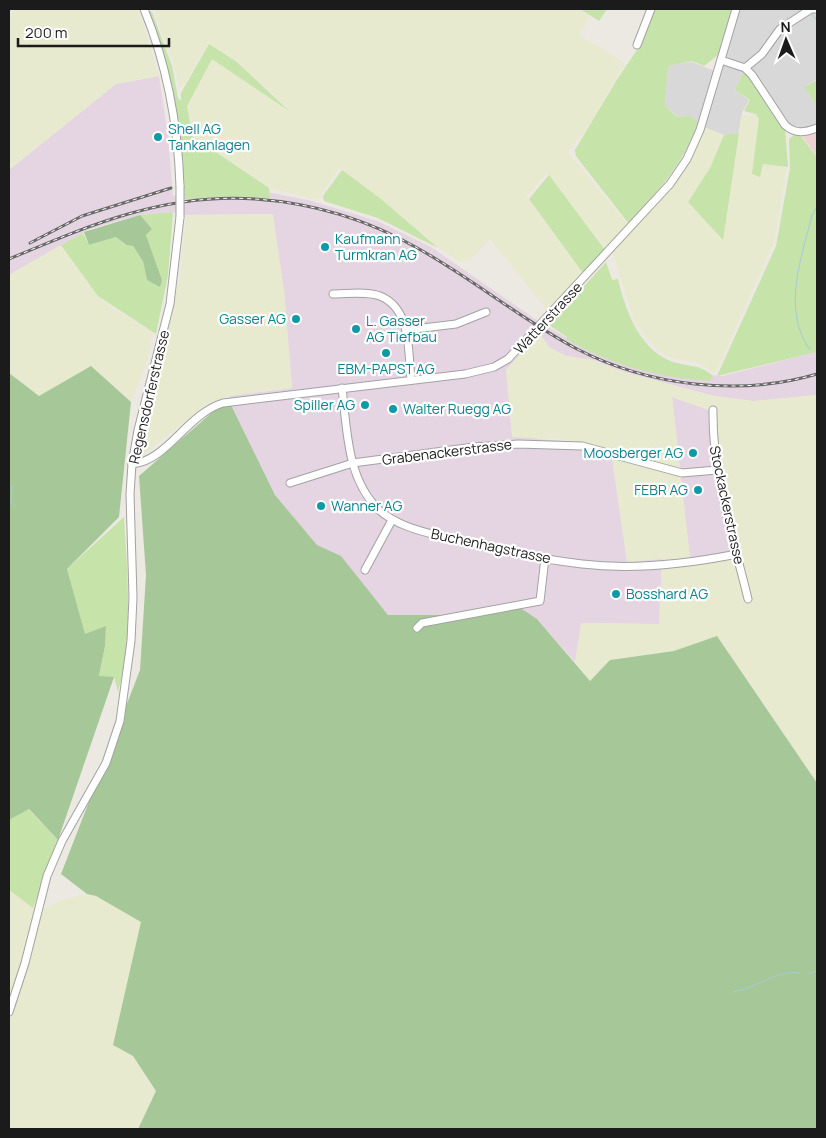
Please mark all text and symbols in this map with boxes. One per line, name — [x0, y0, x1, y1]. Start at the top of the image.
scale bar — [18, 15, 169, 47]
north arrow — [761, 15, 811, 65]
text: N — [780, 17, 791, 36]
text: 200 m — [25, 22, 68, 43]
place label: Shell AG Tankanlagen — [168, 119, 250, 154]
marker: Shell AG Tankanlagen — [152, 131, 164, 143]
place label: Kaufmann Turmkran AG — [335, 229, 417, 264]
marker: Kaufmann Turmkran AG — [319, 241, 331, 253]
street label: Watterstrasse — [509, 278, 586, 358]
place label: Gasser AG — [219, 309, 286, 328]
place label: L. Gasser AG Tiefbau — [366, 311, 437, 346]
marker: Gasser AG — [290, 313, 302, 325]
marker: L. Gasser AG Tiefbau — [350, 323, 362, 335]
street label: Regensdorferstrasse — [124, 328, 173, 466]
marker: EBM-PAPST AG — [380, 347, 392, 359]
place label: EBM-PAPST AG — [337, 359, 435, 378]
place label: Spiller AG — [294, 395, 355, 414]
marker: Spiller AG — [359, 399, 371, 411]
place label: Walter Ruegg AG — [403, 399, 511, 418]
marker: Walter Ruegg AG — [387, 403, 399, 415]
street label: Grabenackerstrasse — [381, 434, 513, 469]
place label: Moosberger AG — [583, 443, 683, 462]
street label: Stockackerstrasse — [706, 444, 749, 566]
marker: Moosberger AG — [687, 447, 699, 459]
place label: FEBR AG — [634, 480, 688, 499]
marker: FEBR AG — [692, 484, 704, 496]
place label: Wanner AG — [331, 496, 402, 515]
marker: Wanner AG — [315, 500, 327, 512]
street label: Buchenhagstrasse — [429, 524, 553, 567]
place label: Bosshard AG — [626, 584, 708, 603]
marker: Bosshard AG — [610, 588, 622, 600]

